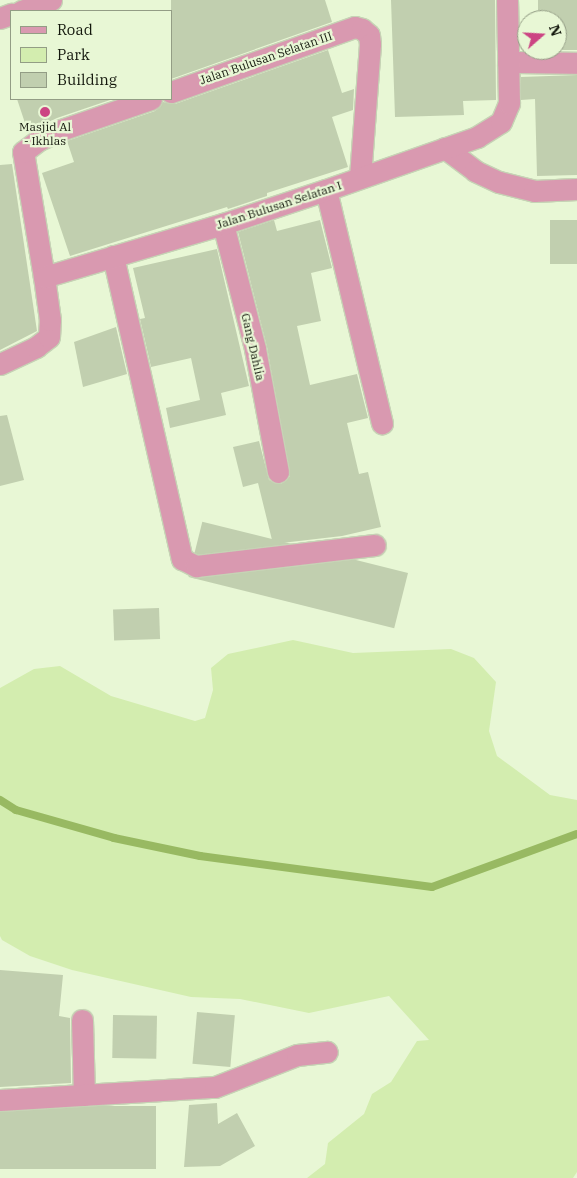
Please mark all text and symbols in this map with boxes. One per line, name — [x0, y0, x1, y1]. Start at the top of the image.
legend — [10, 10, 172, 100]
north arrow — [517, 10, 567, 60]
text: Road — [57, 20, 93, 39]
text: N — [545, 22, 566, 39]
street label: Jalan Bulusan Selatan III — [198, 29, 334, 87]
text: Park — [57, 45, 90, 64]
text: Building — [57, 70, 117, 89]
marker: Masjid Al - Ikhlas — [39, 106, 51, 118]
place label: Masjid Al - Ikhlas — [19, 120, 71, 148]
street label: Jalan Bulusan Selatan I — [215, 178, 343, 232]
street label: Gang Dahlia — [238, 312, 268, 382]

